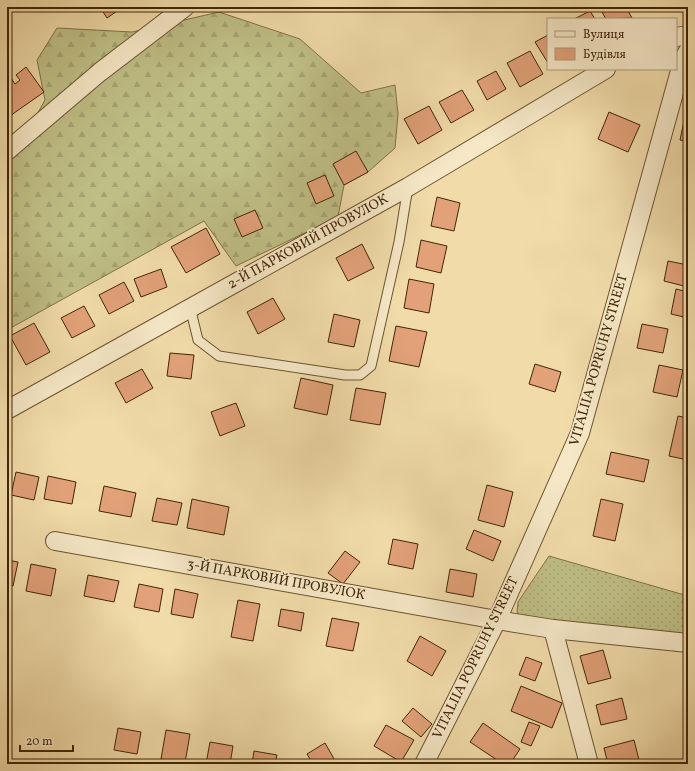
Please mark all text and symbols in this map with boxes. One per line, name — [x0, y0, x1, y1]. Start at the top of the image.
legend — [547, 18, 677, 70]
text: Вулиця — [583, 27, 624, 43]
text: Будівля — [583, 47, 626, 63]
street label: 2-Й ПАРКОВИЙ ПРОВУЛОК — [224, 189, 392, 294]
street label: VITALIIA POPRUHY STREET — [565, 272, 633, 448]
street label: 3-Й ПАРКОВИЙ ПРОВУЛОК — [185, 554, 367, 605]
street label: VITALIIA POPRUHY STREET — [428, 574, 524, 742]
scale bar — [20, 727, 73, 753]
text: 20 m — [26, 734, 53, 750]

